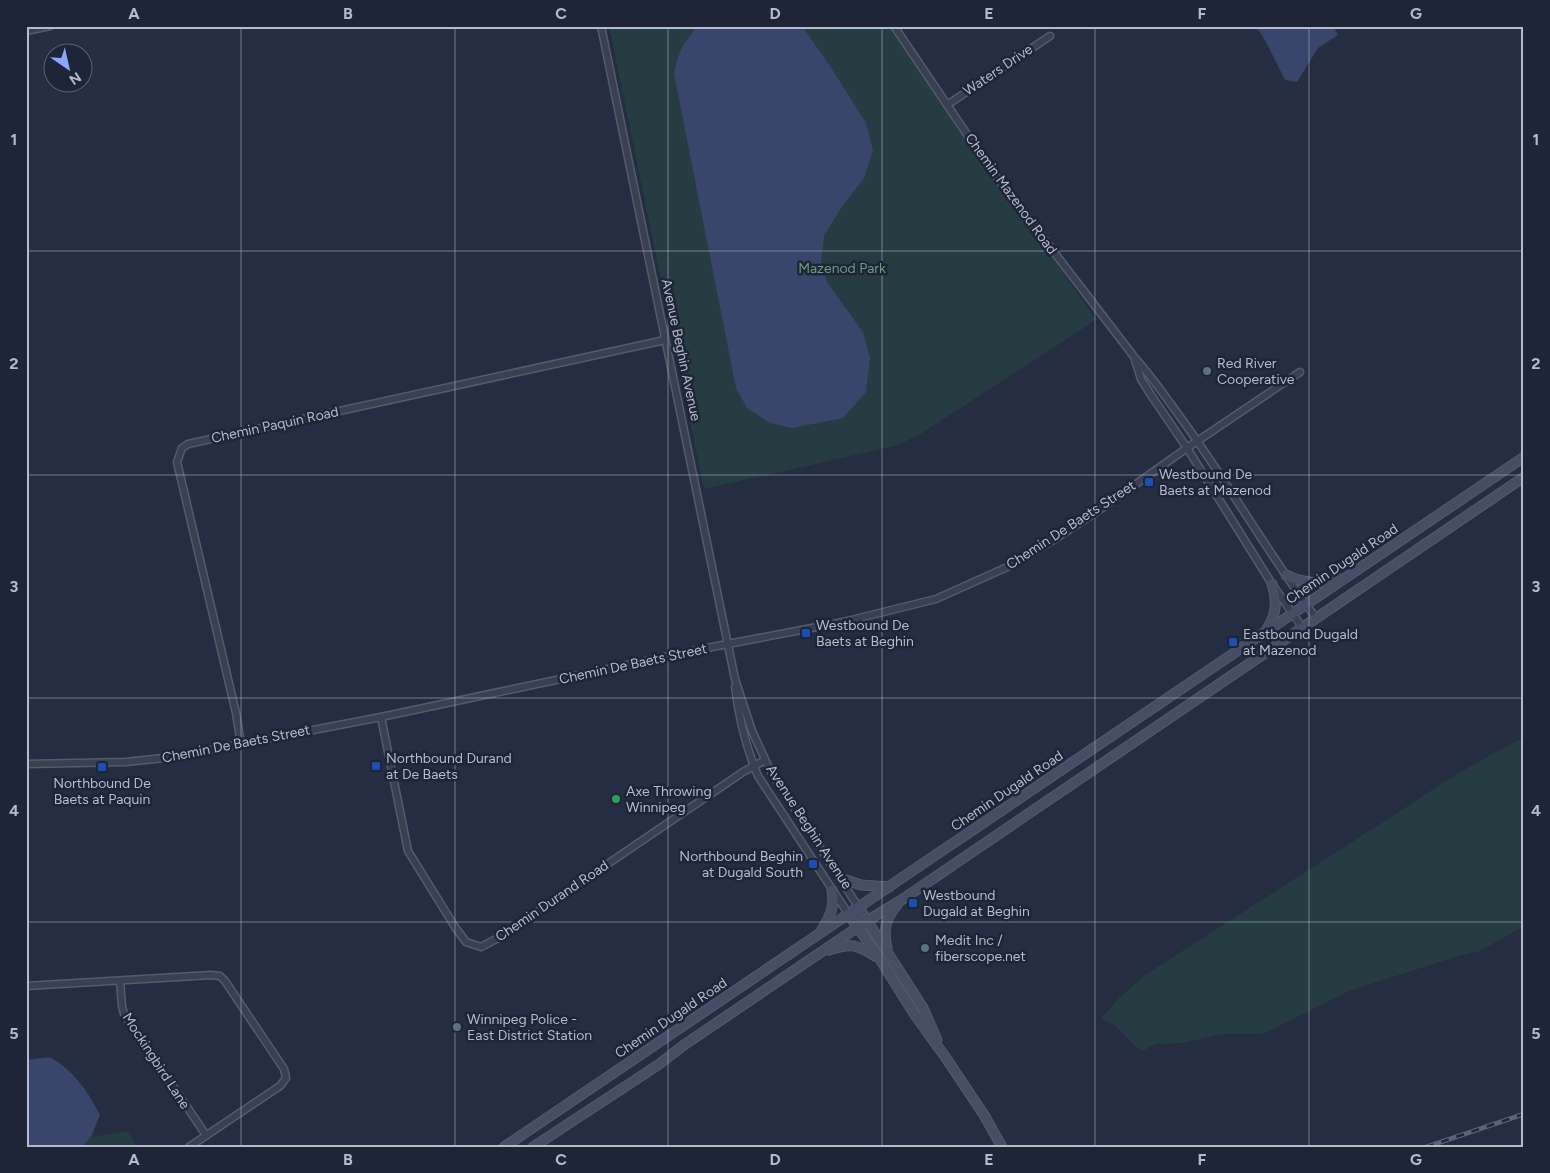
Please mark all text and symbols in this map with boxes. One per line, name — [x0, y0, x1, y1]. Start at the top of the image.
text: A — [128, 4, 140, 23]
text: B — [343, 4, 353, 23]
text: C — [555, 4, 567, 23]
text: D — [769, 4, 781, 23]
text: E — [984, 4, 994, 23]
text: F — [1198, 4, 1207, 23]
text: G — [1410, 4, 1422, 23]
street label: Waters Drive — [960, 40, 1036, 99]
north arrow — [42, 42, 92, 92]
text: N — [66, 68, 84, 88]
text: 1 — [11, 130, 17, 149]
street label: Chemin Mazenod Road — [961, 130, 1061, 258]
text: 1 — [1533, 130, 1539, 149]
park label: Mazenod Park — [798, 260, 886, 277]
street label: Avenue Beghin Avenue — [658, 277, 704, 423]
text: 2 — [9, 354, 19, 373]
text: 2 — [1531, 354, 1541, 373]
place label: Red River Cooperative — [1217, 355, 1295, 388]
marker: Red River Cooperative — [1201, 365, 1213, 377]
street label: Chemin Paquin Road — [210, 403, 340, 447]
place label: Westbound De Baets at Mazenod — [1159, 466, 1271, 499]
marker: Westbound De Baets at Mazenod — [1143, 476, 1155, 488]
street label: Chemin De Baets Street — [1003, 477, 1139, 573]
street label: Chemin Dugald Road — [1283, 520, 1401, 608]
text: 3 — [10, 577, 19, 596]
text: 3 — [1532, 577, 1541, 596]
place label: Westbound De Baets at Beghin — [816, 617, 914, 650]
place label: Eastbound Dugald at Mazenod — [1243, 626, 1358, 659]
marker: Westbound De Baets at Beghin — [800, 627, 812, 639]
marker: Eastbound Dugald at Mazenod — [1227, 636, 1239, 648]
street label: Chemin De Baets Street — [558, 640, 708, 688]
street label: Chemin De Baets Street — [160, 721, 312, 767]
street label: Chemin Dugald Road — [948, 747, 1066, 835]
place label: Northbound Durand at De Baets — [386, 750, 512, 783]
marker: Northbound Durand at De Baets — [370, 760, 382, 772]
marker: Northbound De Baets at Paquin — [96, 761, 108, 773]
street label: Avenue Beghin Avenue — [762, 762, 856, 893]
place label: Northbound De Baets at Paquin — [53, 775, 151, 808]
place label: Axe Throwing Winnipeg — [626, 783, 712, 816]
marker: Axe Throwing Winnipeg — [610, 793, 622, 805]
text: 4 — [9, 801, 19, 820]
text: 4 — [1531, 801, 1541, 820]
place label: Northbound Beghin at Dugald South — [679, 848, 803, 881]
street label: Chemin Durand Road — [492, 857, 612, 945]
marker: Northbound Beghin at Dugald South — [807, 858, 819, 870]
place label: Westbound Dugald at Beghin — [923, 887, 1030, 920]
marker: Westbound Dugald at Beghin — [907, 897, 919, 909]
place label: Medit Inc / fiberscope.net — [935, 932, 1026, 965]
marker: Medit Inc / fiberscope.net — [919, 942, 931, 954]
street label: Chemin Dugald Road — [612, 974, 730, 1062]
street label: Mockingbird Lane — [119, 1010, 194, 1113]
place label: Winnipeg Police - East District Station — [467, 1011, 592, 1044]
marker: Winnipeg Police - East District Station — [451, 1021, 463, 1033]
text: 5 — [9, 1024, 19, 1043]
text: 5 — [1531, 1024, 1541, 1043]
text: A — [128, 1150, 140, 1169]
text: B — [343, 1150, 353, 1169]
text: C — [555, 1150, 567, 1169]
text: D — [769, 1150, 781, 1169]
text: E — [984, 1150, 994, 1169]
text: F — [1198, 1150, 1207, 1169]
text: G — [1410, 1150, 1422, 1169]

